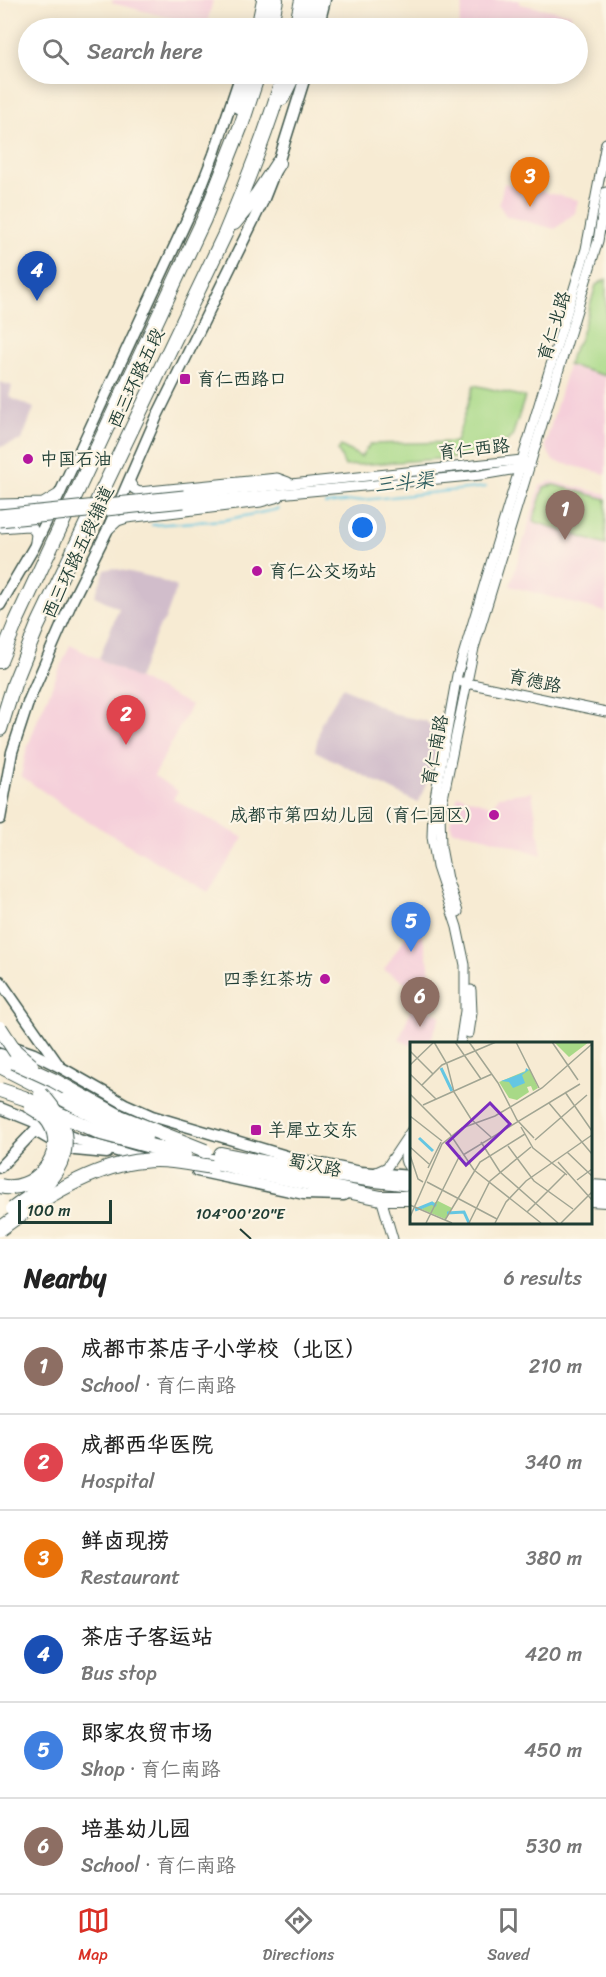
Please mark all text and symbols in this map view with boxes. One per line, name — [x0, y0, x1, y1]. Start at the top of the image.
search box — [18, 18, 588, 84]
text: Search here — [87, 32, 203, 71]
icon: search — [39, 35, 72, 68]
pin: 3 — [510, 158, 550, 207]
pin: 4 — [18, 252, 57, 301]
street label: 育仁北路 — [528, 287, 580, 365]
street label: 西三环路五段 — [99, 322, 173, 434]
place label: 育仁西路口 — [197, 363, 287, 395]
marker: 育仁西路口 — [178, 372, 192, 386]
street label: 育仁西路 — [437, 429, 511, 469]
place label: 中国石油 — [40, 443, 112, 475]
marker: 中国石油 — [21, 452, 35, 466]
water label: 三斗渠 — [372, 462, 438, 503]
street label: 西三环路五段辅道 — [33, 480, 123, 624]
pin: 1 — [546, 490, 584, 540]
your location — [348, 513, 377, 542]
place label: 育仁公交场站 — [269, 555, 377, 587]
marker: 育仁公交场站 — [250, 564, 264, 578]
street label: 育德路 — [505, 660, 565, 702]
pin: 2 — [106, 696, 146, 745]
street label: 育仁南路 — [412, 712, 458, 788]
place label: 成都市第四幼儿园（育仁园区） — [230, 799, 482, 831]
marker: 成都市第四幼儿园（育仁园区） — [487, 808, 501, 822]
pin: 5 — [392, 902, 430, 952]
place label: 四季红茶坊 — [223, 963, 313, 995]
marker: 四季红茶坊 — [318, 972, 332, 986]
pin: 6 — [400, 978, 440, 1027]
inset map — [410, 1042, 591, 1224]
place label: 羊犀立交东 — [268, 1114, 358, 1146]
marker: 羊犀立交东 — [249, 1123, 263, 1137]
street label: 蜀汉路 — [285, 1144, 345, 1186]
text: 100 m — [27, 1196, 71, 1225]
scale bar — [18, 1197, 112, 1224]
text: 104°00'20"E — [196, 1201, 286, 1227]
text: Nearby — [24, 1255, 106, 1301]
text: 6 results — [503, 1261, 582, 1296]
text: 成都市茶店子小学校（北区） — [81, 1329, 367, 1368]
text: 1 — [39, 1349, 48, 1384]
text: 210 m — [529, 1349, 582, 1384]
text: School · 育仁南路 — [81, 1368, 236, 1403]
text: 成都西华医院 — [81, 1425, 213, 1464]
text: 2 — [38, 1445, 49, 1480]
text: 340 m — [525, 1445, 582, 1480]
text: Hospital — [81, 1464, 154, 1499]
text: 鲜卤现捞 — [81, 1521, 169, 1560]
text: 3 — [38, 1541, 49, 1576]
text: 380 m — [526, 1541, 582, 1576]
text: Restaurant — [81, 1560, 180, 1595]
text: 茶店子客运站 — [81, 1617, 213, 1656]
text: 4 — [37, 1637, 50, 1672]
text: 420 m — [525, 1637, 582, 1672]
text: Bus stop — [81, 1656, 157, 1691]
text: 郎家农贸市场 — [81, 1713, 213, 1752]
text: 5 — [37, 1733, 50, 1768]
text: 450 m — [524, 1733, 582, 1768]
text: Shop · 育仁南路 — [81, 1752, 221, 1787]
text: 培基幼儿园 — [81, 1809, 191, 1848]
text: 6 — [38, 1829, 49, 1864]
text: 530 m — [526, 1829, 582, 1864]
text: School · 育仁南路 — [81, 1848, 236, 1883]
tab: Map — [77, 1904, 110, 1969]
tab: Directions — [263, 1904, 334, 1969]
tab: Saved — [487, 1904, 529, 1969]

